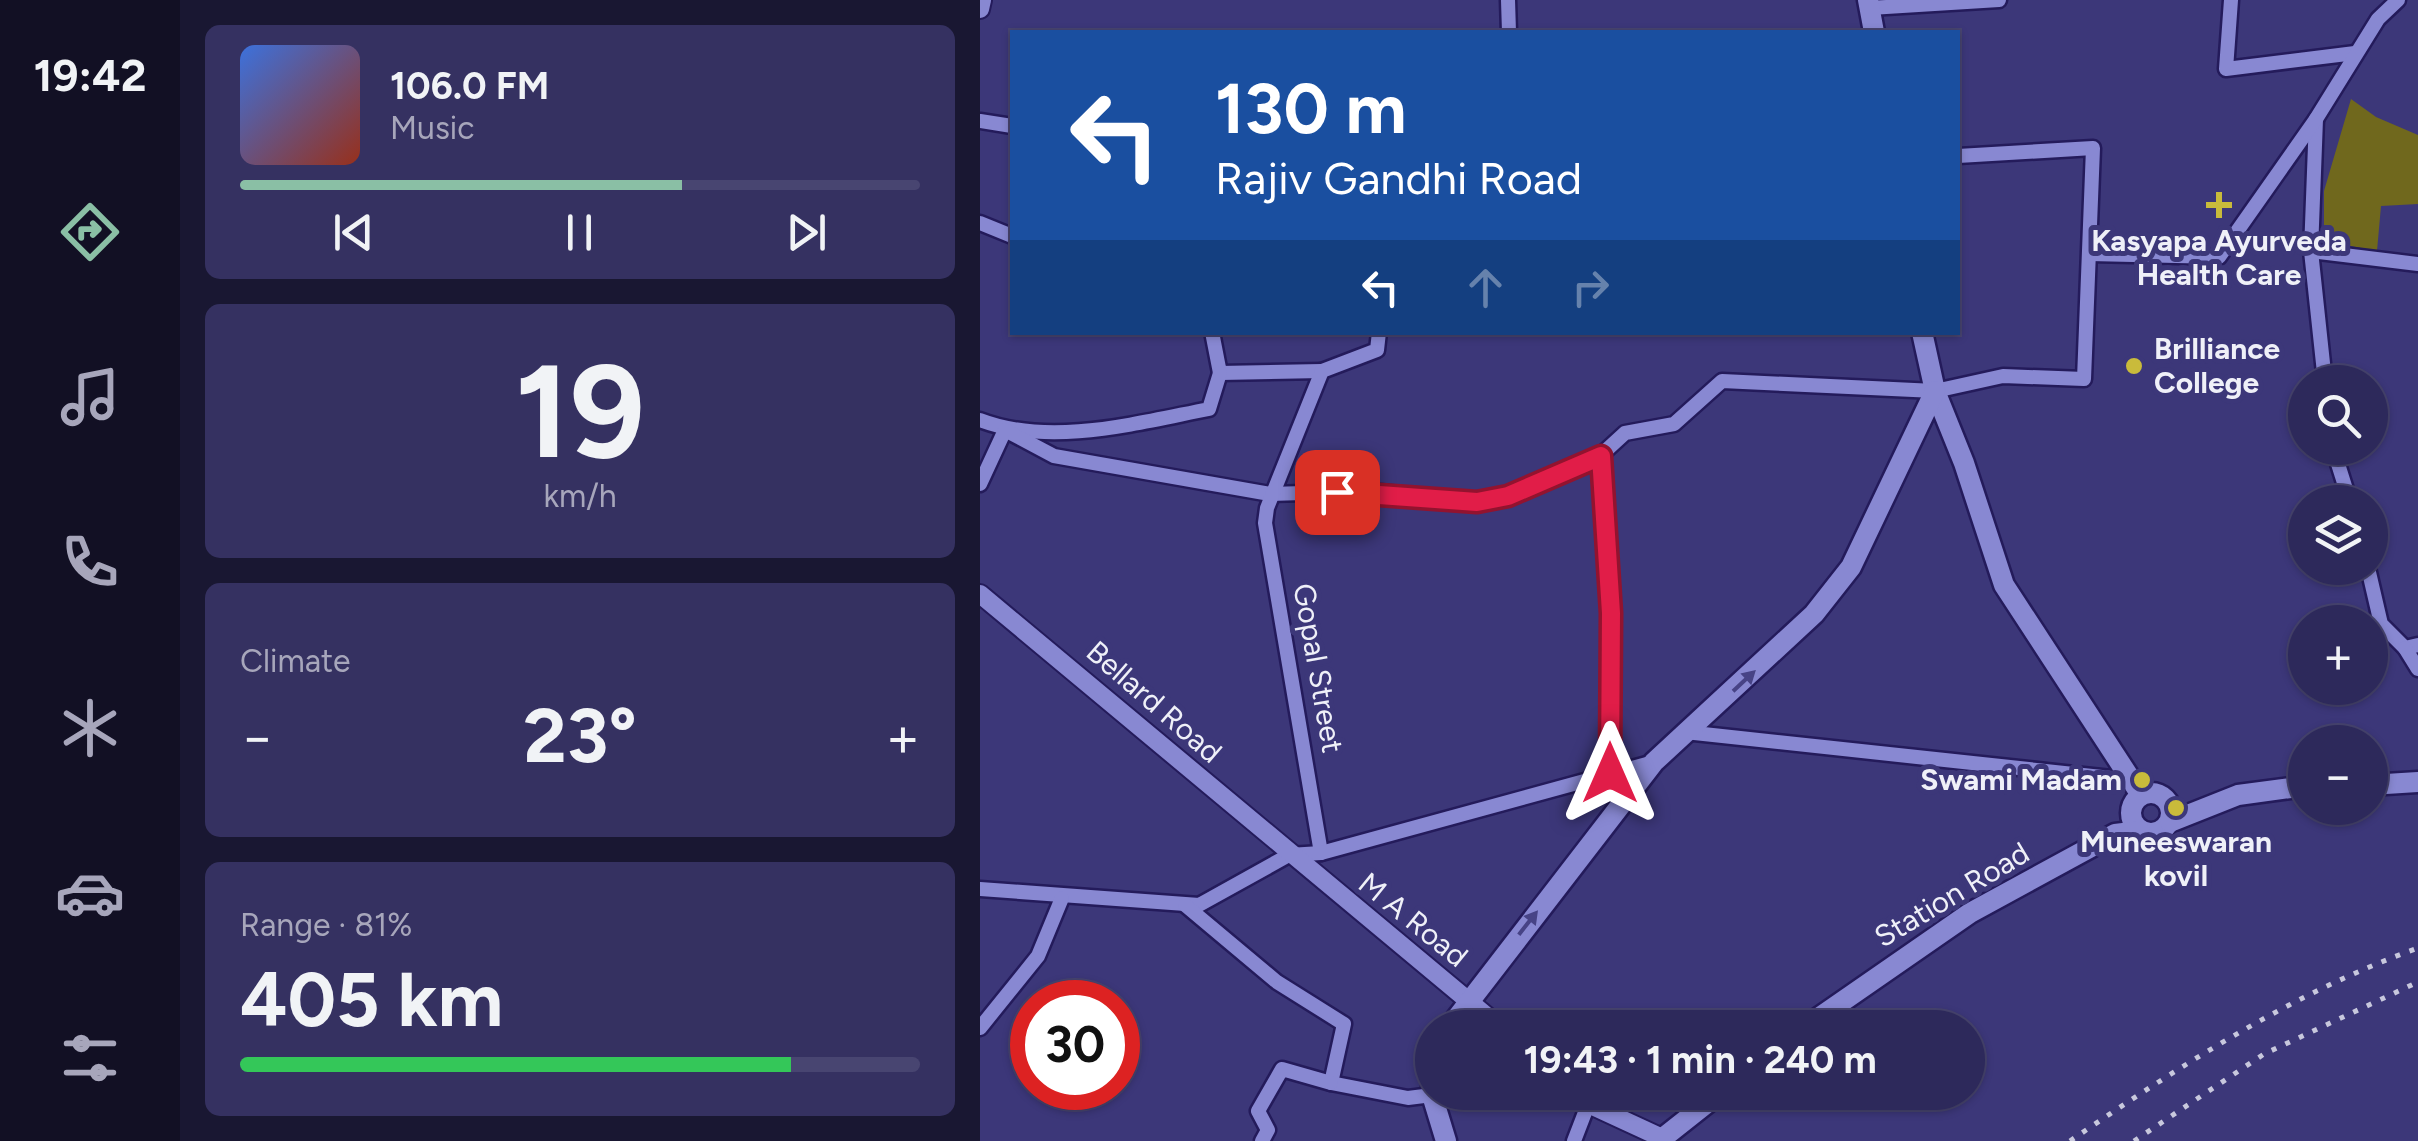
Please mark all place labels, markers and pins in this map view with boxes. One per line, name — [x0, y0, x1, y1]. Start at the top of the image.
marker: Kasyapa Ayurveda Health Care — [2206, 192, 2232, 218]
place label: Kasyapa Ayurveda Health Care — [2091, 222, 2347, 293]
place label: Brilliance College — [2154, 330, 2281, 401]
marker: Brilliance College — [2123, 355, 2145, 377]
pin — [1295, 450, 1380, 535]
place label: Swami Madam — [1920, 761, 2122, 798]
marker: Swami Madam — [2131, 769, 2153, 791]
marker: Muneeswaran kovil — [2165, 797, 2187, 819]
place label: Muneeswaran kovil — [2080, 823, 2272, 894]

